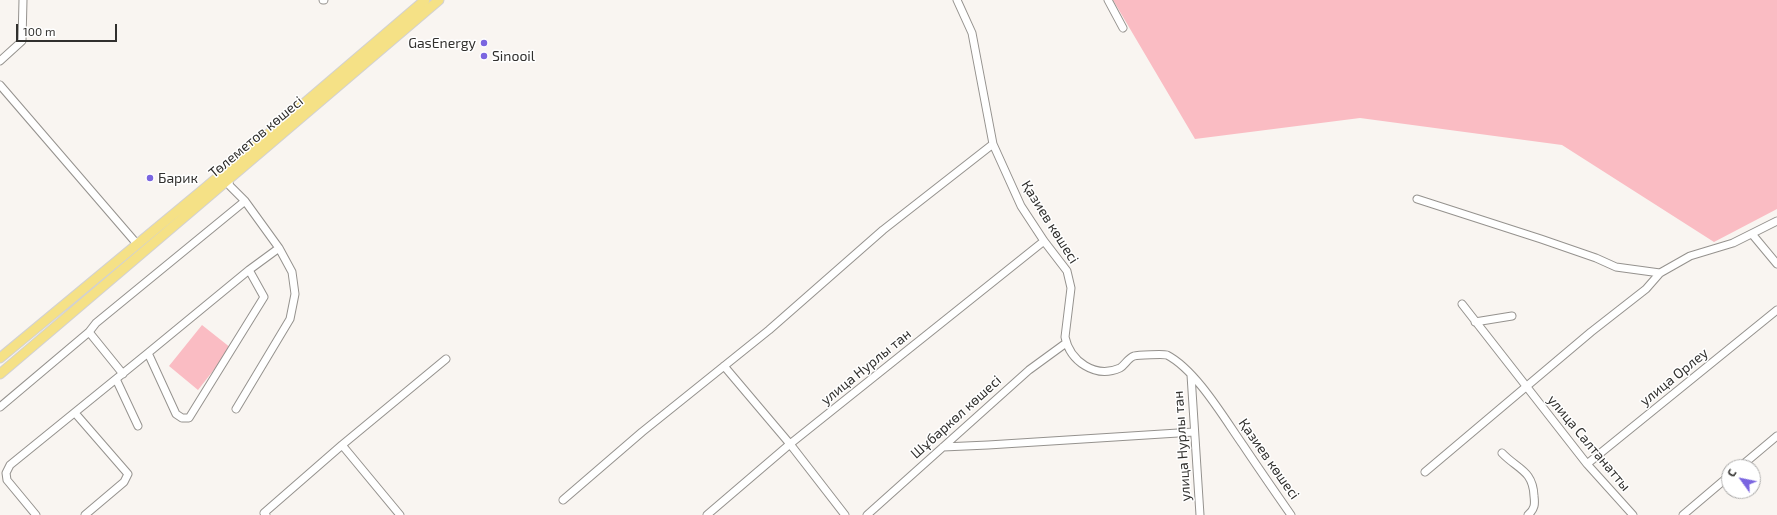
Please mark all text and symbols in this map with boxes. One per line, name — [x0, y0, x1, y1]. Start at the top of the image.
scale bar — [18, 16, 119, 42]
text: 100 m — [23, 24, 55, 38]
place label: GasEnergy — [408, 35, 476, 51]
marker: GasEnergy — [479, 38, 489, 48]
place label: Sinooil — [492, 48, 535, 64]
marker: Sinooil — [479, 51, 489, 61]
street label: Төлеметов көшесі — [205, 93, 307, 181]
place label: Барик — [158, 170, 198, 186]
marker: Барик — [145, 173, 155, 183]
street label: Қазиев көшесі — [1018, 177, 1082, 267]
street label: улица Нурлы тан — [818, 326, 914, 408]
street label: улица Орлеу — [1637, 344, 1711, 410]
street label: Шұбаркөл көшесі — [907, 372, 1005, 462]
street label: улица Нурлы тан — [1170, 390, 1194, 502]
street label: улица Салтанатты — [1544, 392, 1634, 494]
street label: Қазиев көшесі — [1235, 415, 1303, 503]
north arrow — [1721, 459, 1761, 499]
text: С — [1724, 466, 1739, 479]

